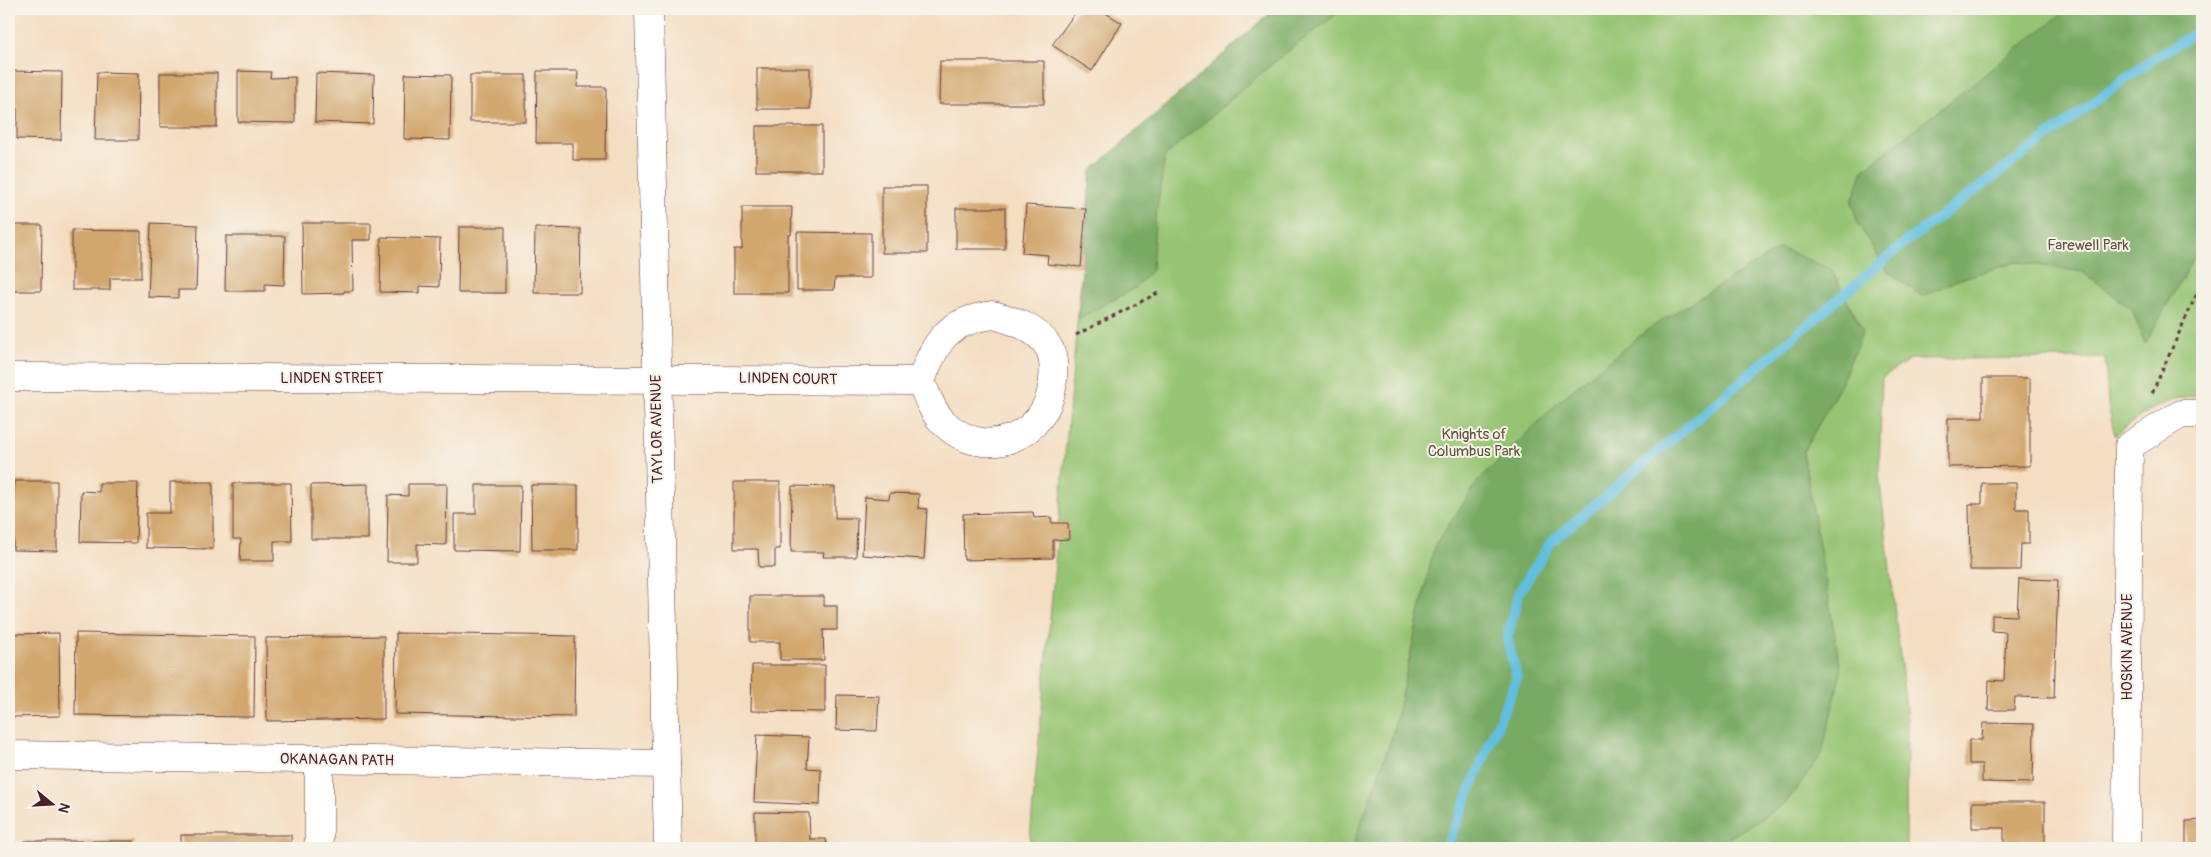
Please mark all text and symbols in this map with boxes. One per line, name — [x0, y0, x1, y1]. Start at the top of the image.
park label: Farewell Park — [2047, 236, 2130, 255]
street label: LINDEN STREET — [280, 369, 384, 388]
street label: LINDEN COURT — [738, 369, 838, 389]
street label: TAYLOR AVENUE — [647, 374, 667, 484]
park label: Knights of Columbus Park — [1428, 425, 1521, 461]
street label: HOSKIN AVENUE — [2118, 593, 2137, 701]
street label: OKANAGAN PATH — [280, 750, 394, 770]
north arrow — [28, 780, 78, 830]
text: N — [54, 801, 73, 815]

